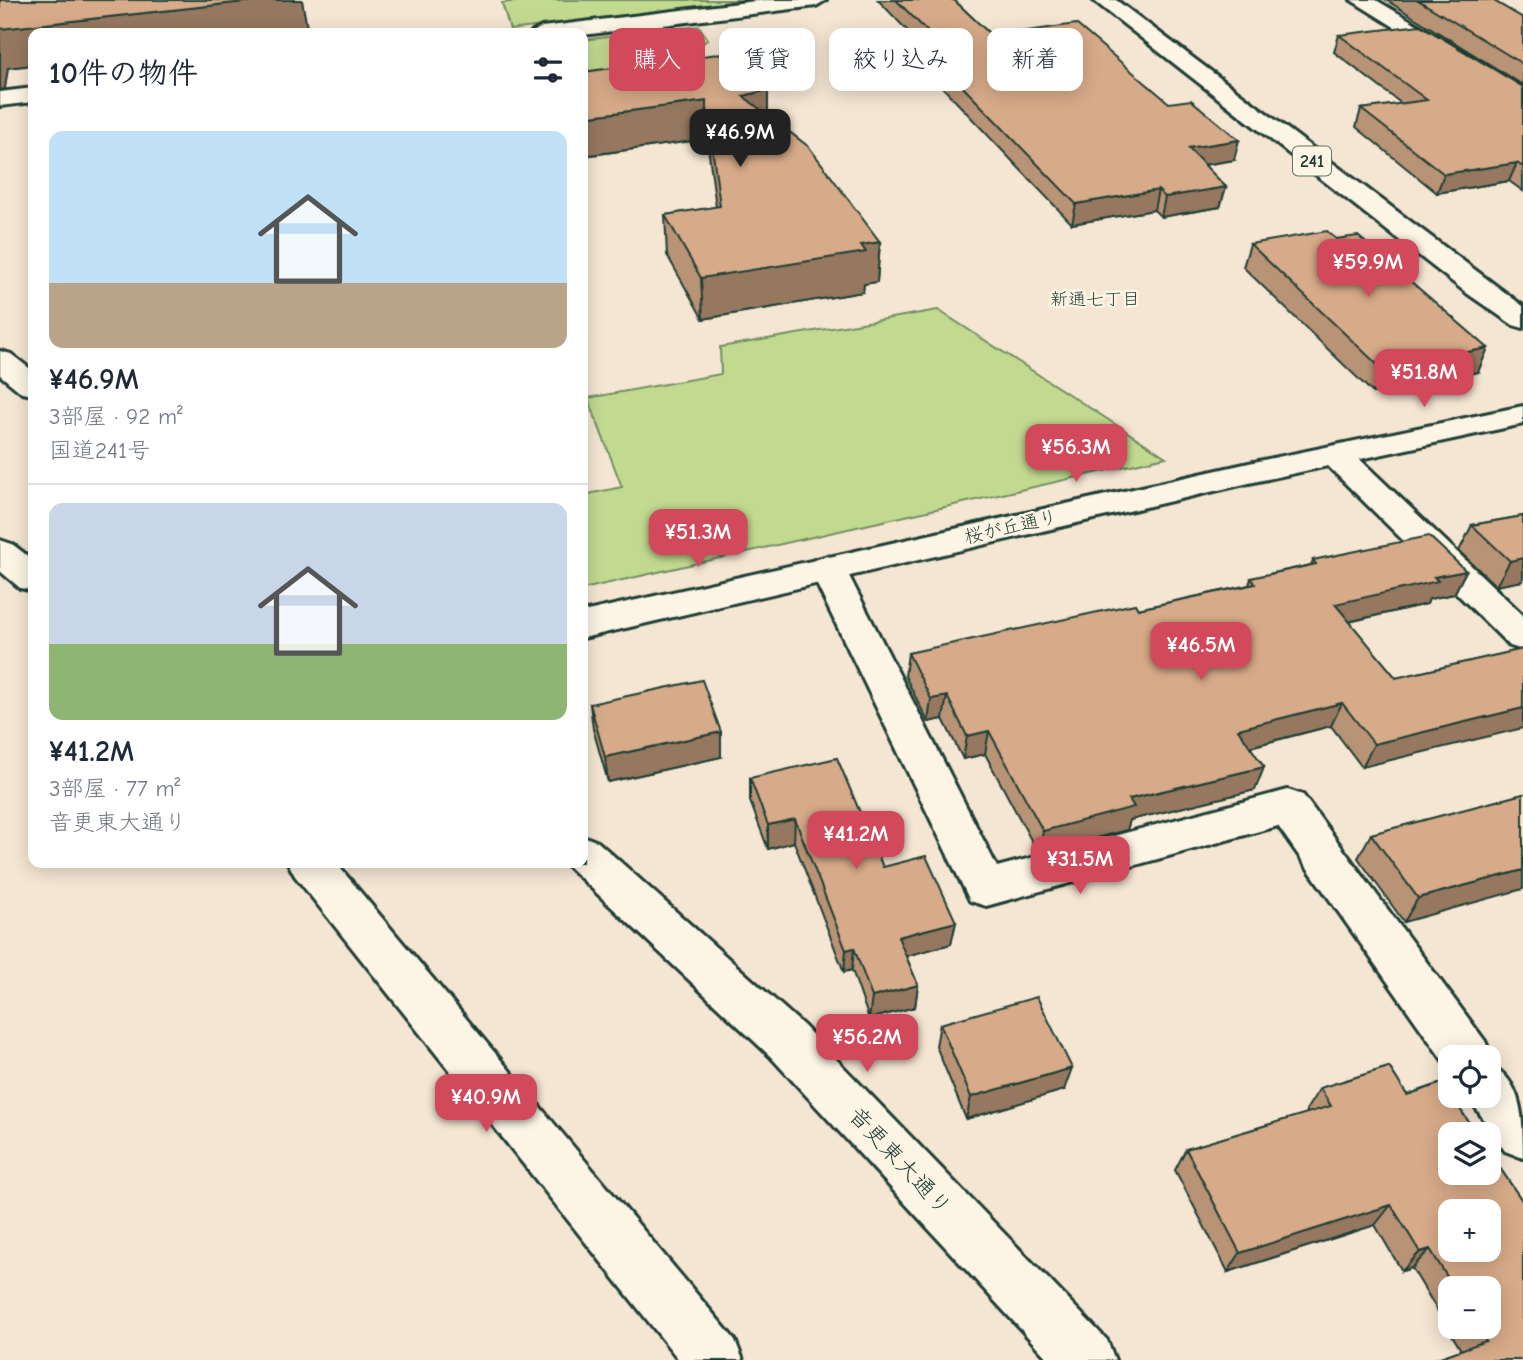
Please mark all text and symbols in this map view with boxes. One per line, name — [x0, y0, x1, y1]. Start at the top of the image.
chip: 購入 — [609, 28, 705, 91]
chip: 賃貸 — [719, 28, 815, 91]
chip: 絞り込み — [829, 28, 973, 91]
chip: 新着 — [987, 28, 1083, 91]
icon: filters — [529, 51, 567, 89]
text: 10件の物件 — [49, 56, 198, 91]
pin: ¥46.9M — [683, 110, 797, 169]
text: ¥46.9M — [706, 118, 774, 145]
road number: 241 — [1293, 146, 1331, 176]
icon: home — [245, 176, 371, 302]
pin: ¥59.9M — [1311, 240, 1425, 299]
text: ¥59.9M — [1333, 248, 1403, 275]
district label: 新通七丁目 — [1050, 289, 1140, 310]
pin: ¥51.8M — [1367, 350, 1481, 409]
text: ¥51.8M — [1390, 358, 1458, 385]
text: ¥46.9M — [49, 362, 139, 397]
text: 3部屋 · 92 m² — [49, 403, 183, 430]
pin: ¥56.3M — [1019, 424, 1133, 484]
text: ¥56.3M — [1041, 433, 1111, 460]
text: 国道241号 — [49, 437, 150, 464]
street label: 桜が丘通り — [962, 506, 1060, 548]
pin: ¥51.3M — [641, 510, 755, 569]
text: ¥51.3M — [665, 518, 731, 545]
icon: home — [245, 548, 371, 674]
pin: ¥46.5M — [1144, 622, 1258, 682]
text: ¥46.5M — [1166, 631, 1236, 658]
text: ¥41.2M — [49, 734, 134, 769]
text: 3部屋 · 77 m² — [49, 775, 180, 802]
text: 音更東大通り — [49, 809, 187, 836]
pin: ¥41.2M — [799, 812, 913, 871]
text: ¥41.2M — [823, 820, 889, 847]
pin: ¥31.5M — [1023, 836, 1137, 896]
text: ¥31.5M — [1047, 845, 1113, 872]
pin: ¥56.2M — [810, 1014, 924, 1074]
text: ¥56.2M — [832, 1023, 902, 1050]
map controls — [1438, 1045, 1501, 1339]
button: locate — [1438, 1045, 1501, 1108]
pin: ¥40.9M — [429, 1074, 543, 1134]
text: ¥40.9M — [451, 1083, 521, 1110]
street label: 音更東大通り — [843, 1101, 957, 1221]
button: layers — [1438, 1122, 1501, 1185]
button: + — [1438, 1199, 1501, 1262]
button: − — [1438, 1276, 1501, 1339]

